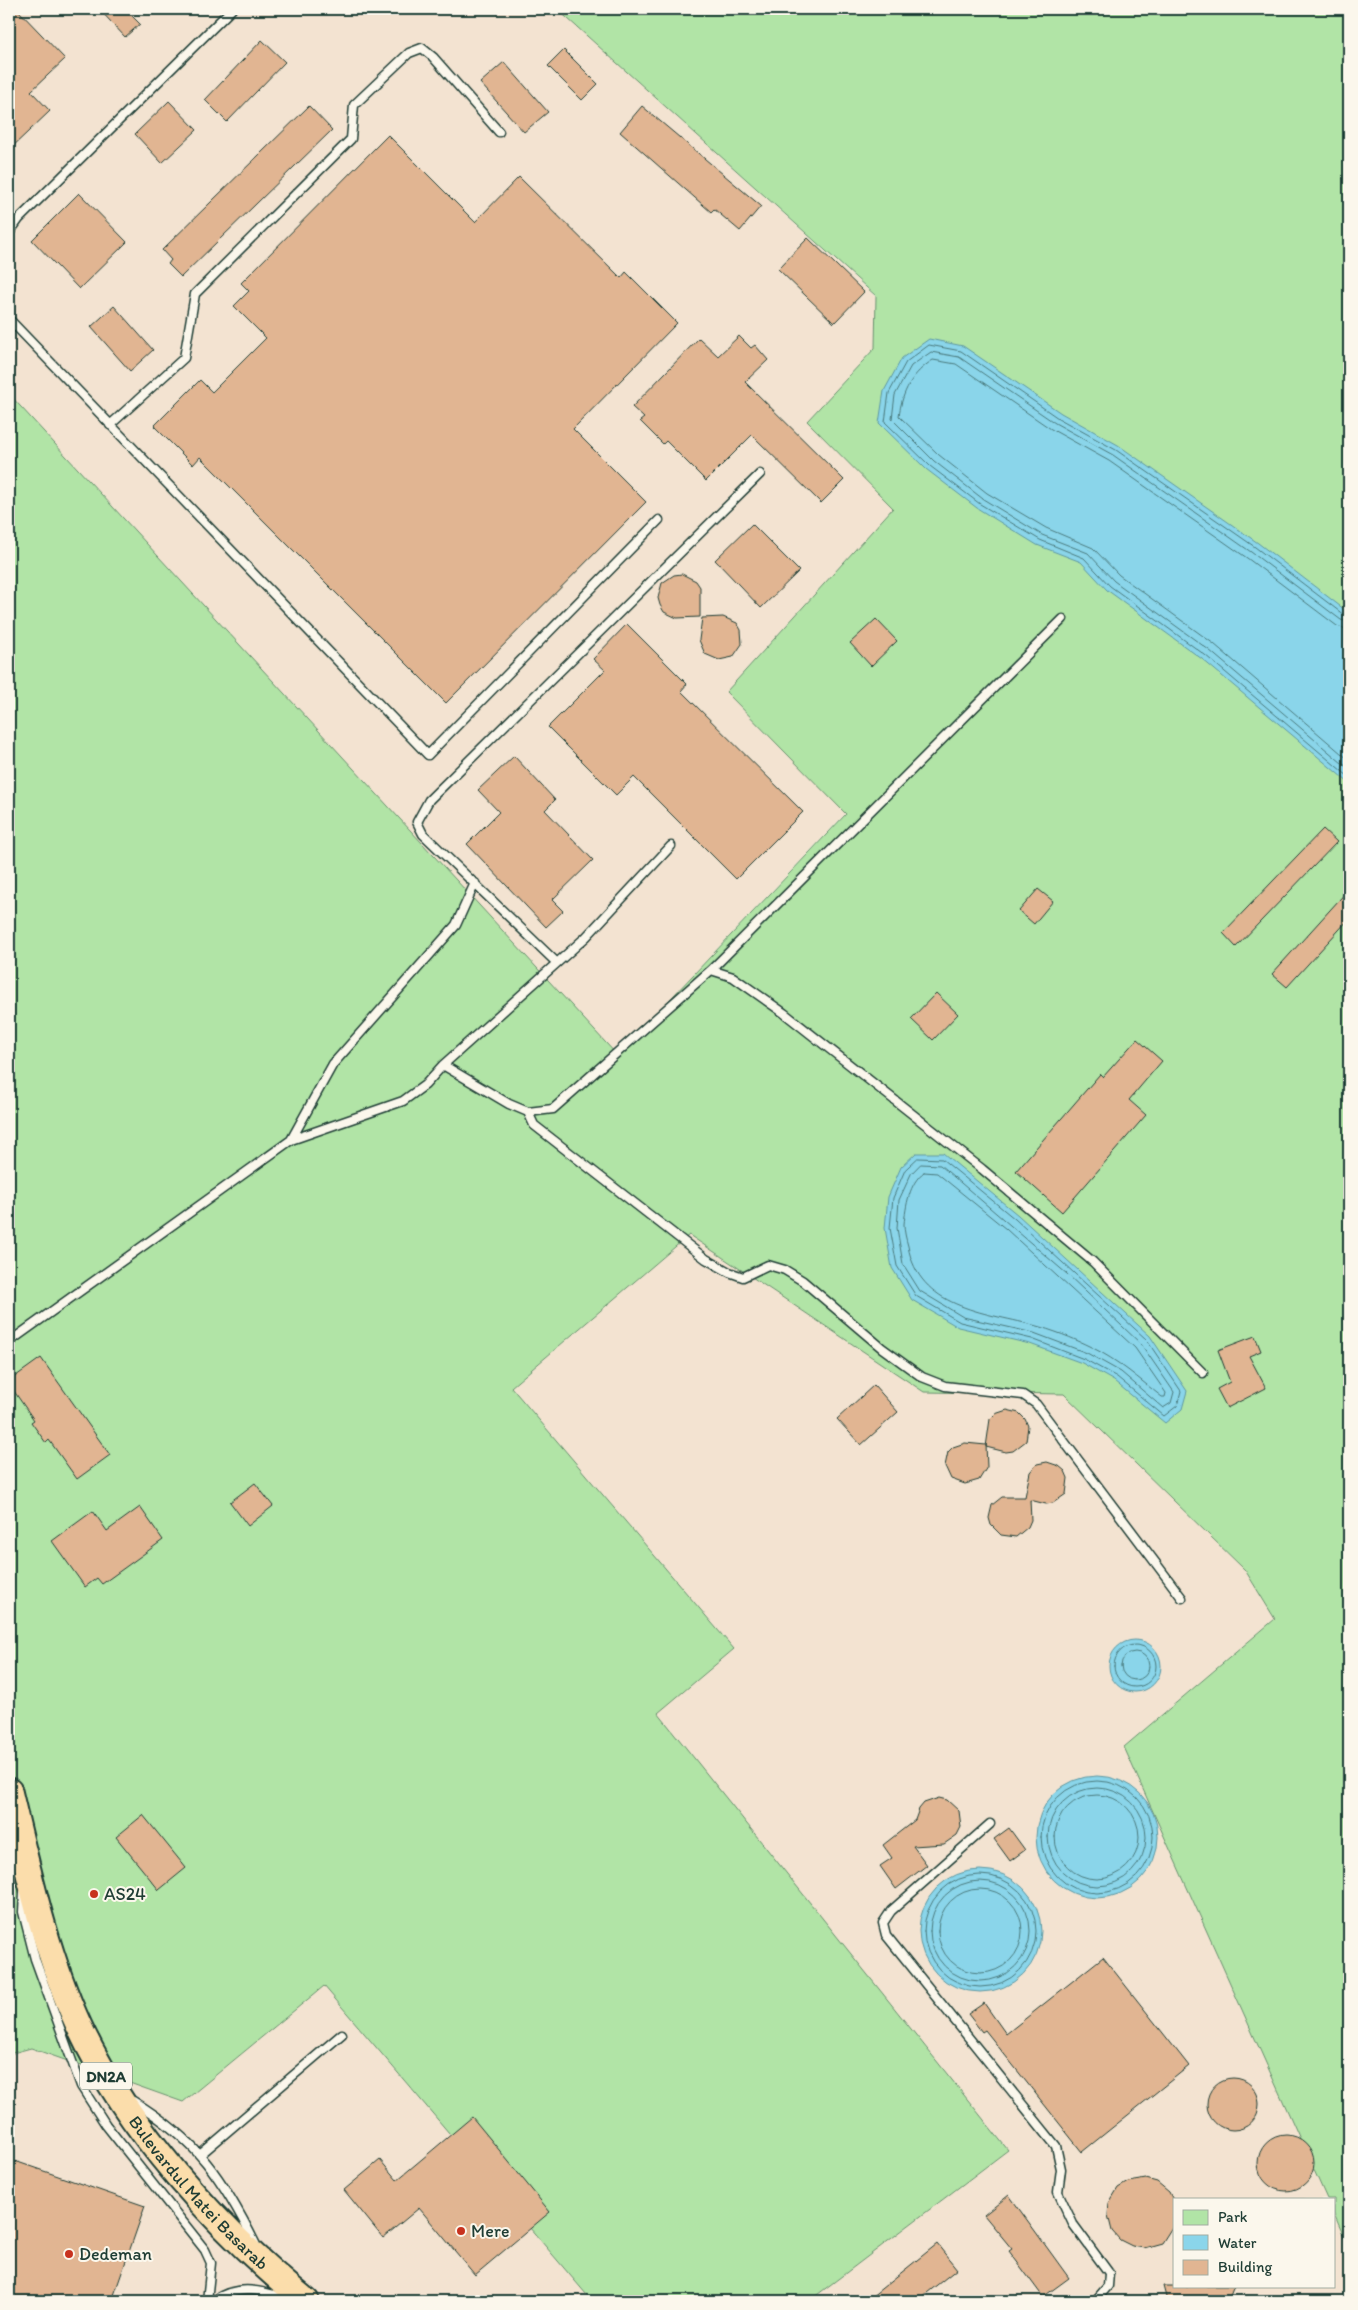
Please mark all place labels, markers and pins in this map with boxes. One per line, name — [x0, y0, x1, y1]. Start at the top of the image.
place label: AS24 — [104, 1883, 146, 1905]
marker: AS24 — [88, 1888, 100, 1900]
place label: Mere — [471, 2220, 509, 2242]
marker: Mere — [455, 2225, 467, 2237]
place label: Dedeman — [79, 2243, 152, 2265]
marker: Dedeman — [63, 2248, 75, 2260]

